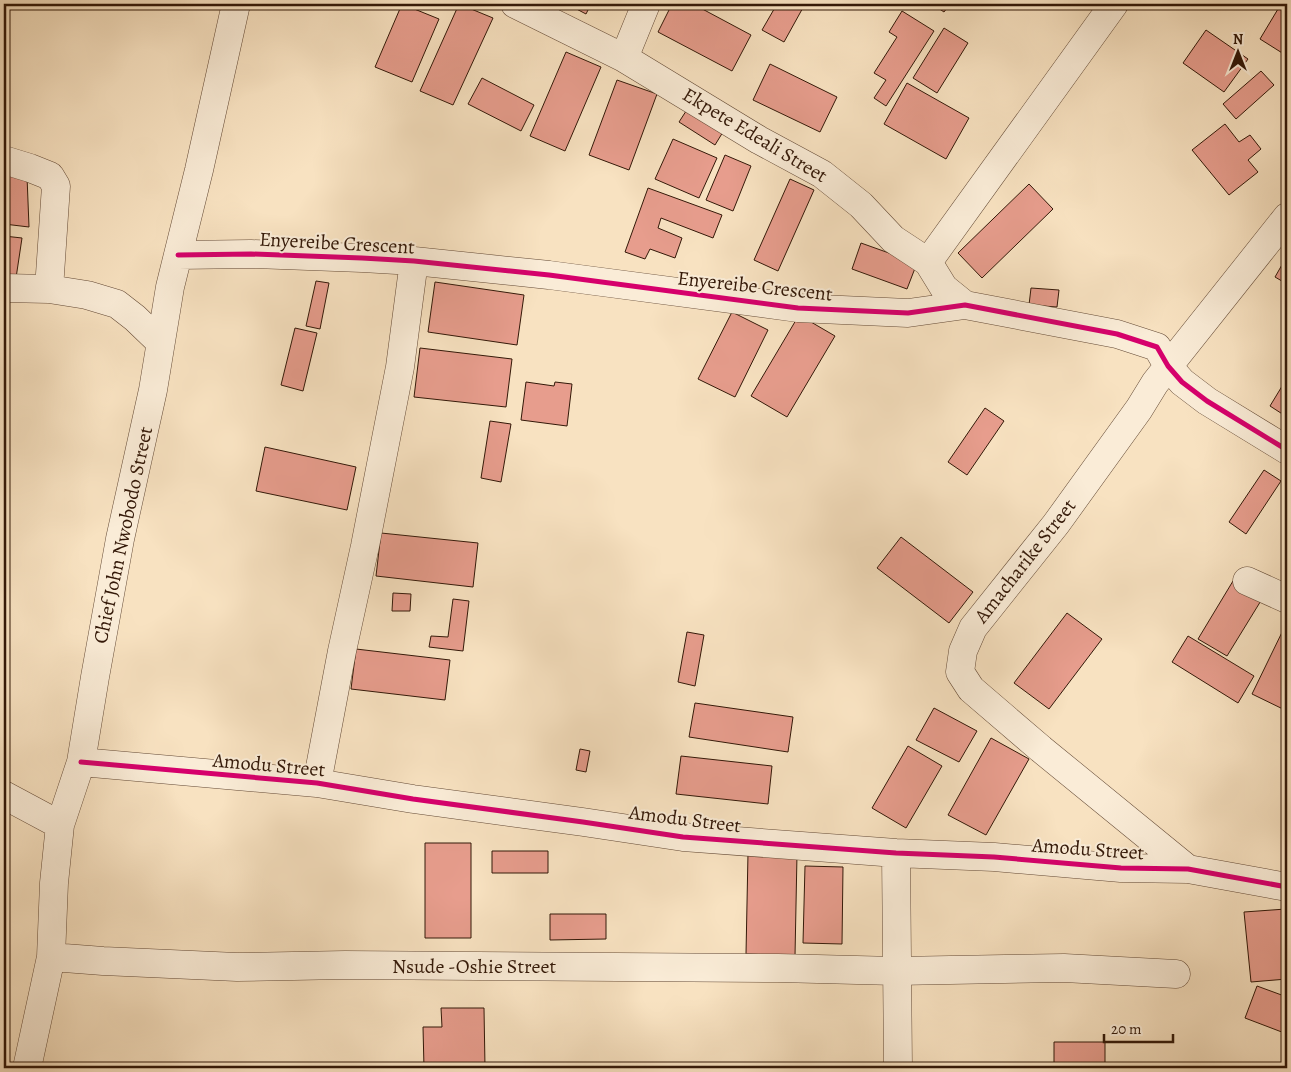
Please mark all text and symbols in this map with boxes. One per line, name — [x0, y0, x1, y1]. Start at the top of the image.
north arrow — [1214, 28, 1264, 78]
text: N — [1233, 30, 1243, 49]
street label: Ekpete Edeali Street — [677, 81, 833, 189]
street label: Enyereibe Crescent — [259, 225, 416, 261]
street label: Enyereibe Crescent — [676, 264, 834, 308]
street label: Chief John Nwobodo Street — [87, 424, 159, 646]
street label: Amacharike Street — [967, 493, 1082, 629]
street label: Amodu Street — [211, 747, 327, 783]
street label: Amodu Street — [626, 799, 743, 839]
street label: Amodu Street — [1030, 832, 1145, 866]
street label: Nsude -Oshie Street — [392, 953, 556, 980]
scale bar — [1104, 1012, 1172, 1044]
text: 20 m — [1111, 1019, 1142, 1039]

